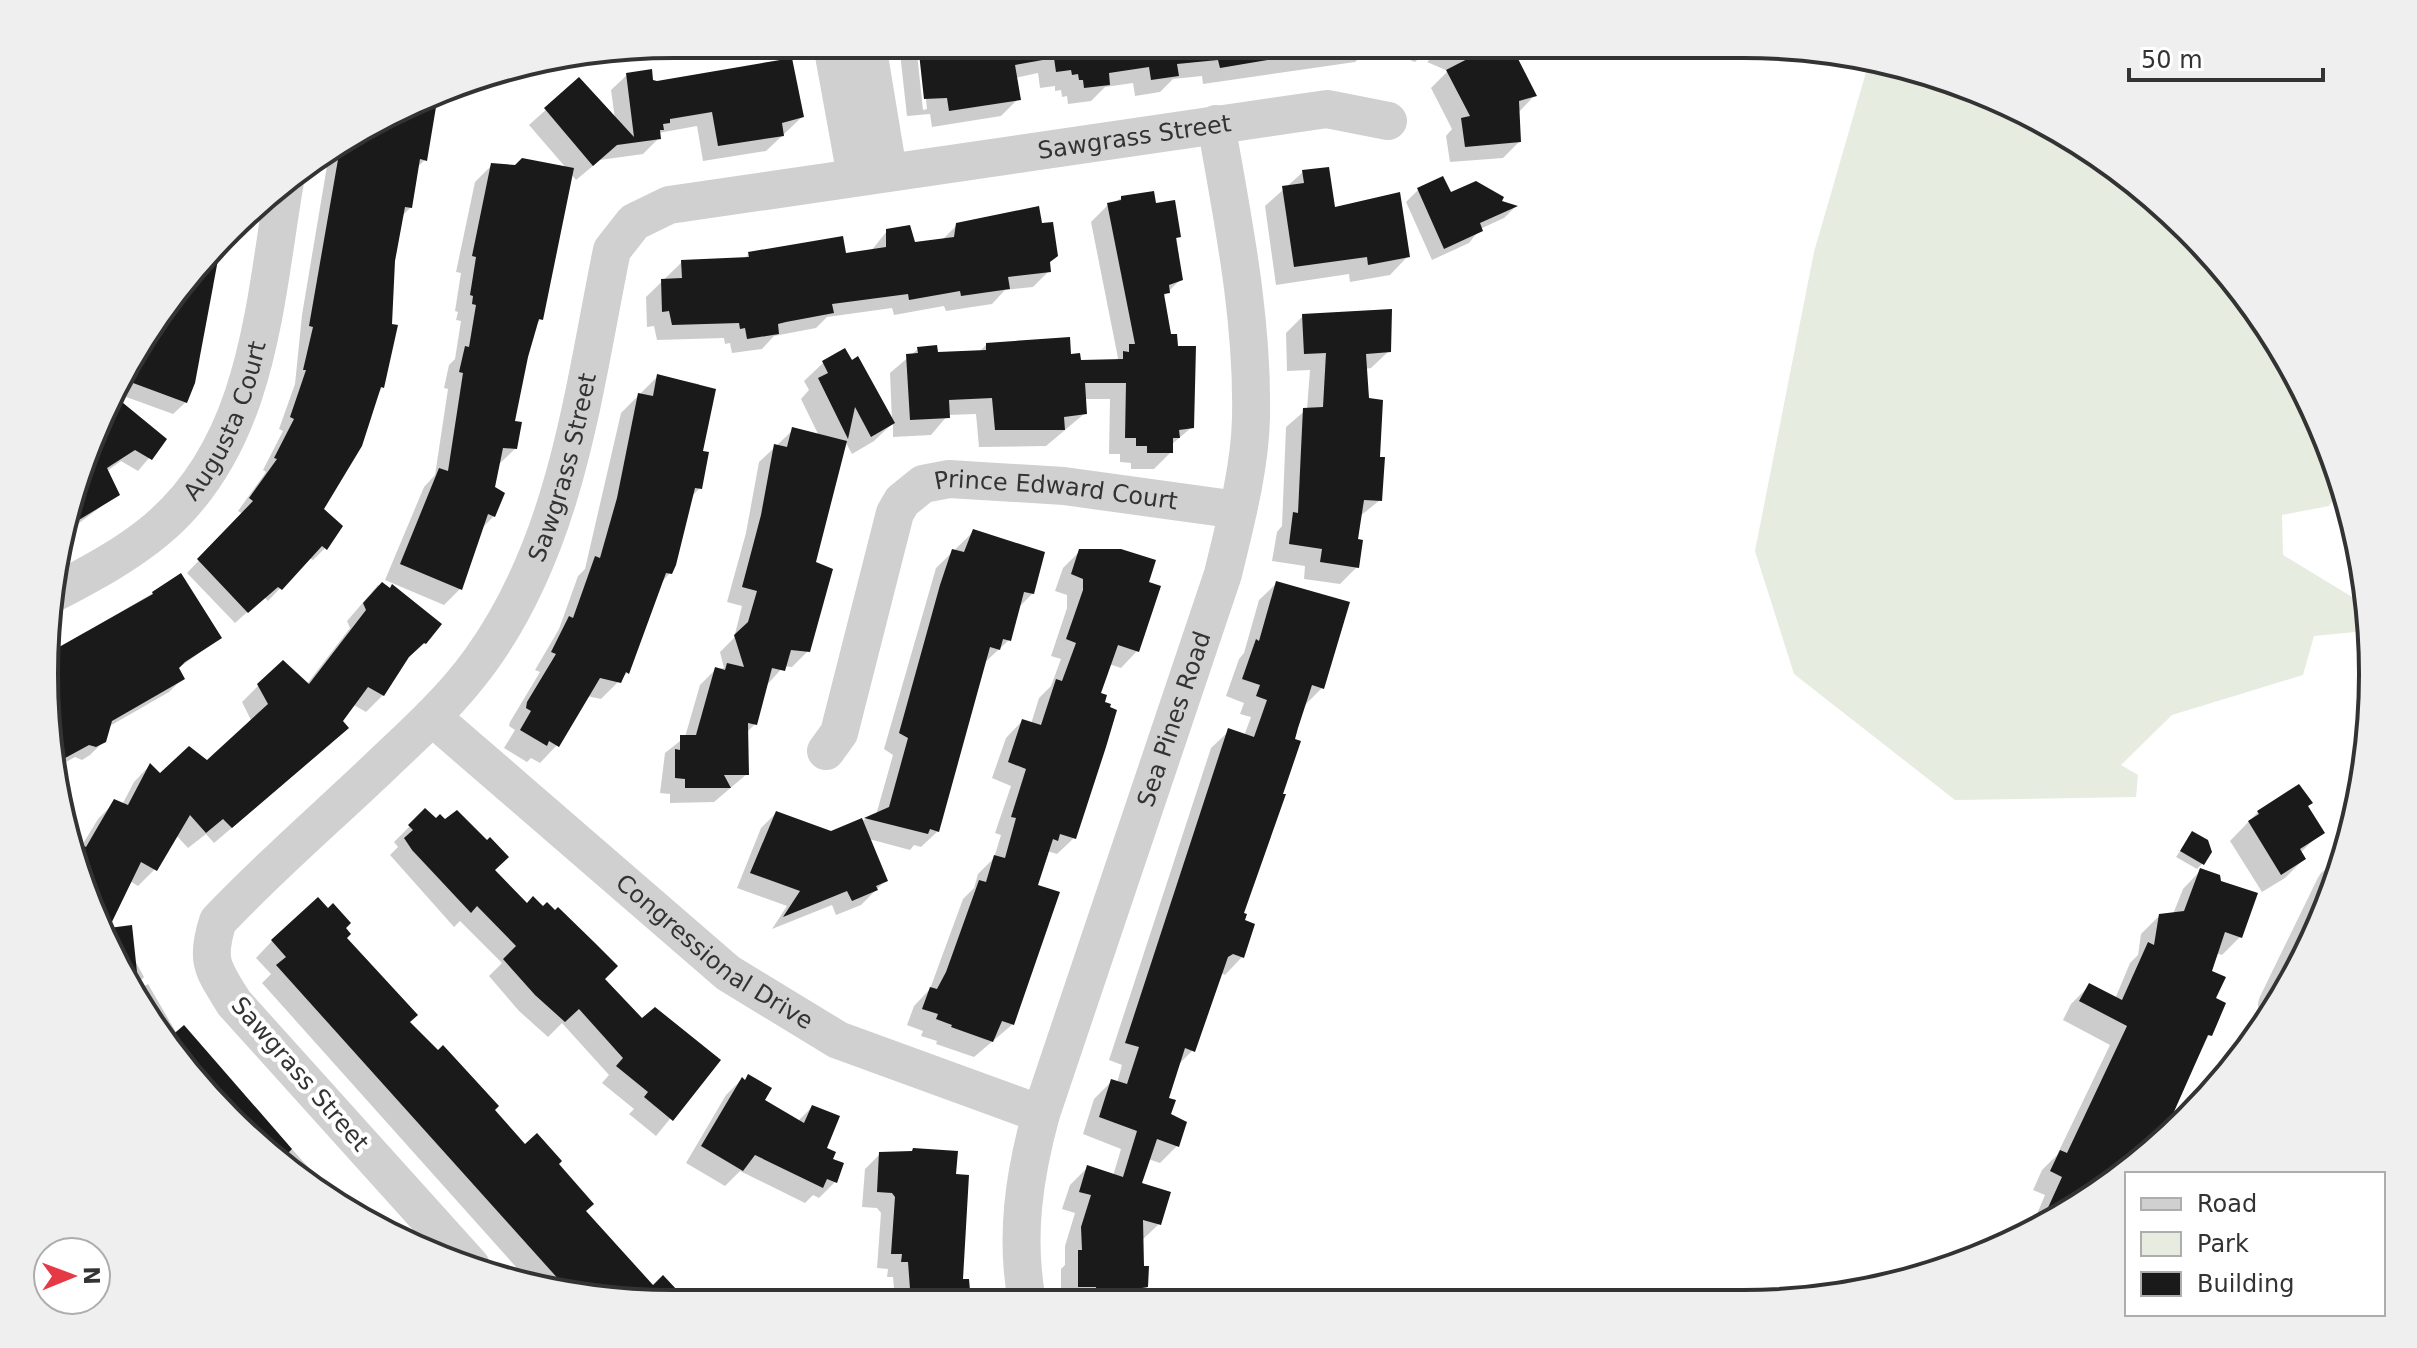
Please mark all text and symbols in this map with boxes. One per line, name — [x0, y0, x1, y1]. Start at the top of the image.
scale bar — [2129, 32, 2323, 82]
text: 50 m — [2141, 46, 2203, 74]
street label: Sawgrass Street — [1036, 109, 1233, 165]
street label: Augusta Court — [178, 338, 272, 506]
street label: Sawgrass Street — [523, 371, 602, 566]
street label: Prince Edward Court — [932, 465, 1179, 516]
street label: Sea Pines Road — [1132, 628, 1217, 810]
street label: Congressional Drive — [610, 868, 818, 1035]
street label: Sawgrass Street — [225, 991, 375, 1157]
legend — [2125, 1172, 2385, 1316]
text: Road — [2197, 1190, 2257, 1218]
text: Park — [2197, 1230, 2249, 1258]
north arrow — [32, 1236, 112, 1316]
text: N — [79, 1266, 104, 1285]
text: Building — [2197, 1270, 2294, 1298]

